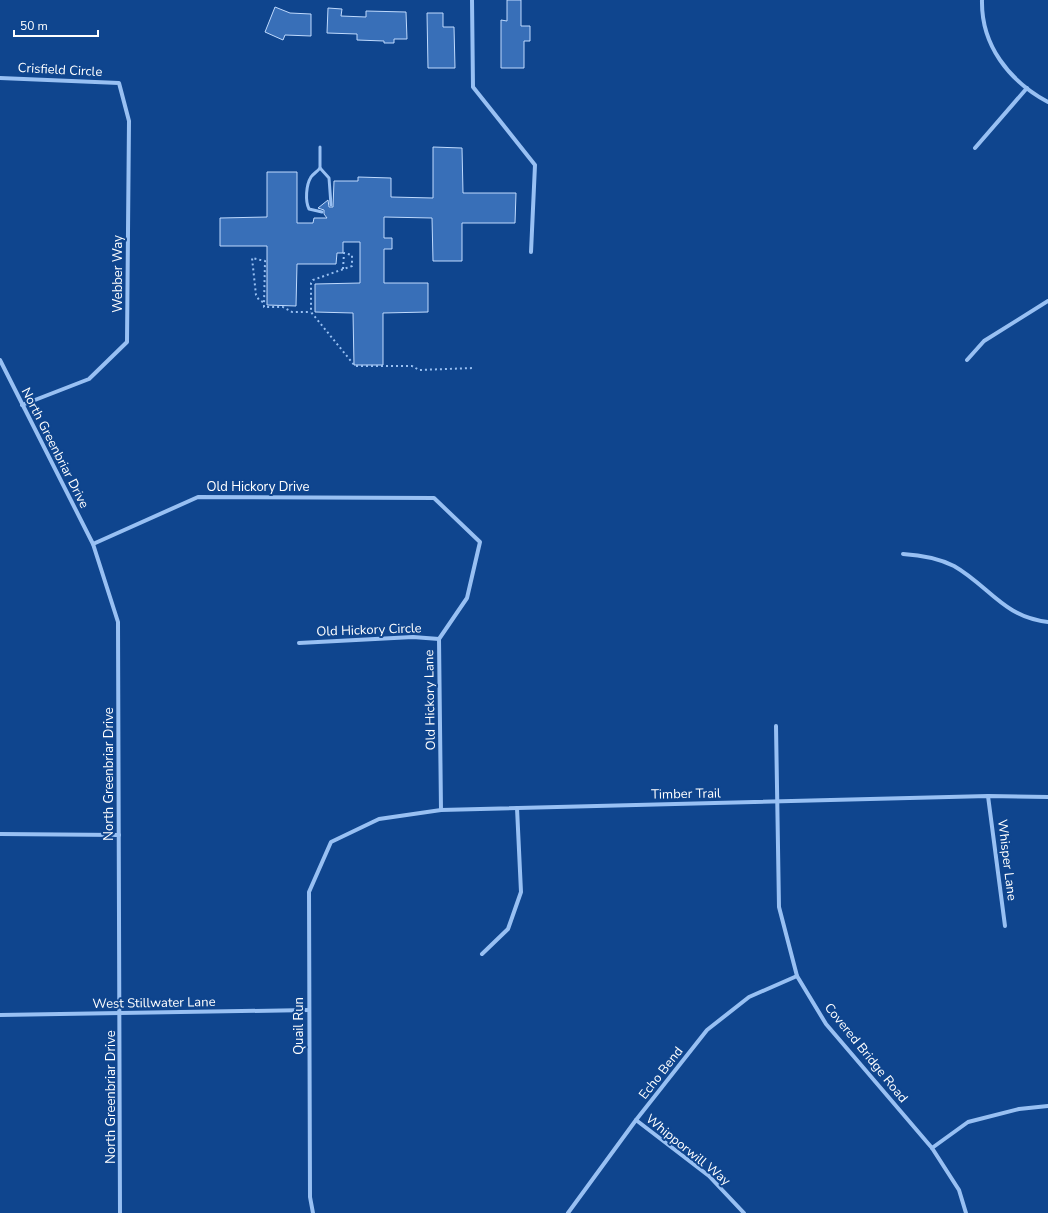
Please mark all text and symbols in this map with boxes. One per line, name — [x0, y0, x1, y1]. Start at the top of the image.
scale bar — [14, 12, 98, 38]
text: 50 m — [20, 18, 48, 34]
street label: Crisfield Circle — [17, 59, 103, 81]
street label: Webber Way — [109, 235, 127, 313]
street label: North Greenbriar Drive — [17, 385, 93, 512]
street label: Old Hickory Drive — [206, 478, 310, 496]
street label: Old Hickory Circle — [316, 619, 422, 641]
street label: Old Hickory Lane — [420, 650, 440, 750]
street label: North Greenbriar Drive — [100, 707, 118, 841]
street label: Timber Trail — [651, 784, 721, 804]
street label: Whisper Lane — [993, 818, 1021, 902]
street label: West Stillwater Lane — [92, 993, 216, 1013]
street label: Quail Run — [290, 997, 308, 1055]
street label: Covered Bridge Road — [820, 999, 912, 1107]
street label: North Greenbriar Drive — [102, 1030, 120, 1164]
street label: Echo Bend — [635, 1043, 687, 1103]
street label: Whipporwill Way — [642, 1110, 734, 1190]

